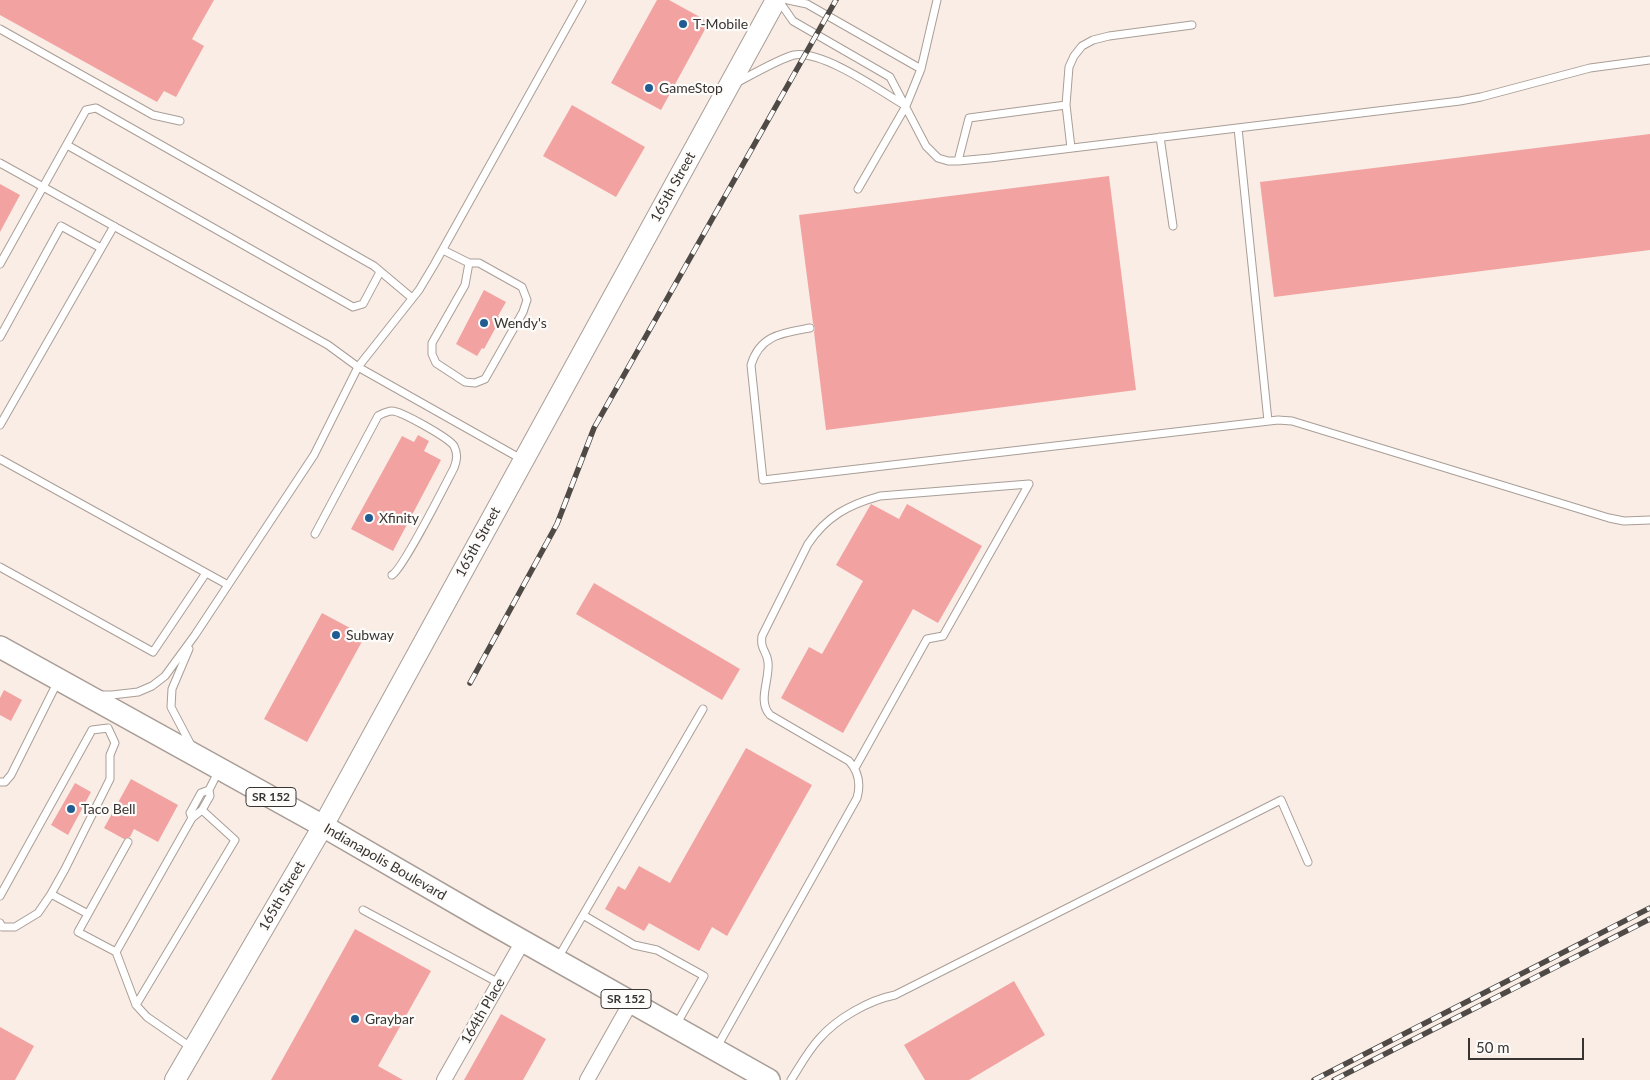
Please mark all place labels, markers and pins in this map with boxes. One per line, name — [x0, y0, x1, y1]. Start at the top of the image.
place label: T-Mobile — [693, 16, 748, 32]
marker: T-Mobile — [677, 18, 689, 30]
place label: GameStop — [659, 80, 723, 96]
marker: GameStop — [643, 82, 655, 94]
place label: Wendy's — [494, 315, 547, 331]
marker: Wendy's — [478, 317, 490, 329]
place label: Xfinity — [379, 510, 419, 526]
marker: Xfinity — [363, 512, 375, 524]
place label: Subway — [346, 627, 394, 643]
marker: Subway — [330, 629, 342, 641]
place label: Taco Bell — [81, 801, 136, 817]
marker: Taco Bell — [65, 803, 77, 815]
place label: Graybar — [365, 1011, 414, 1027]
marker: Graybar — [349, 1013, 361, 1025]

